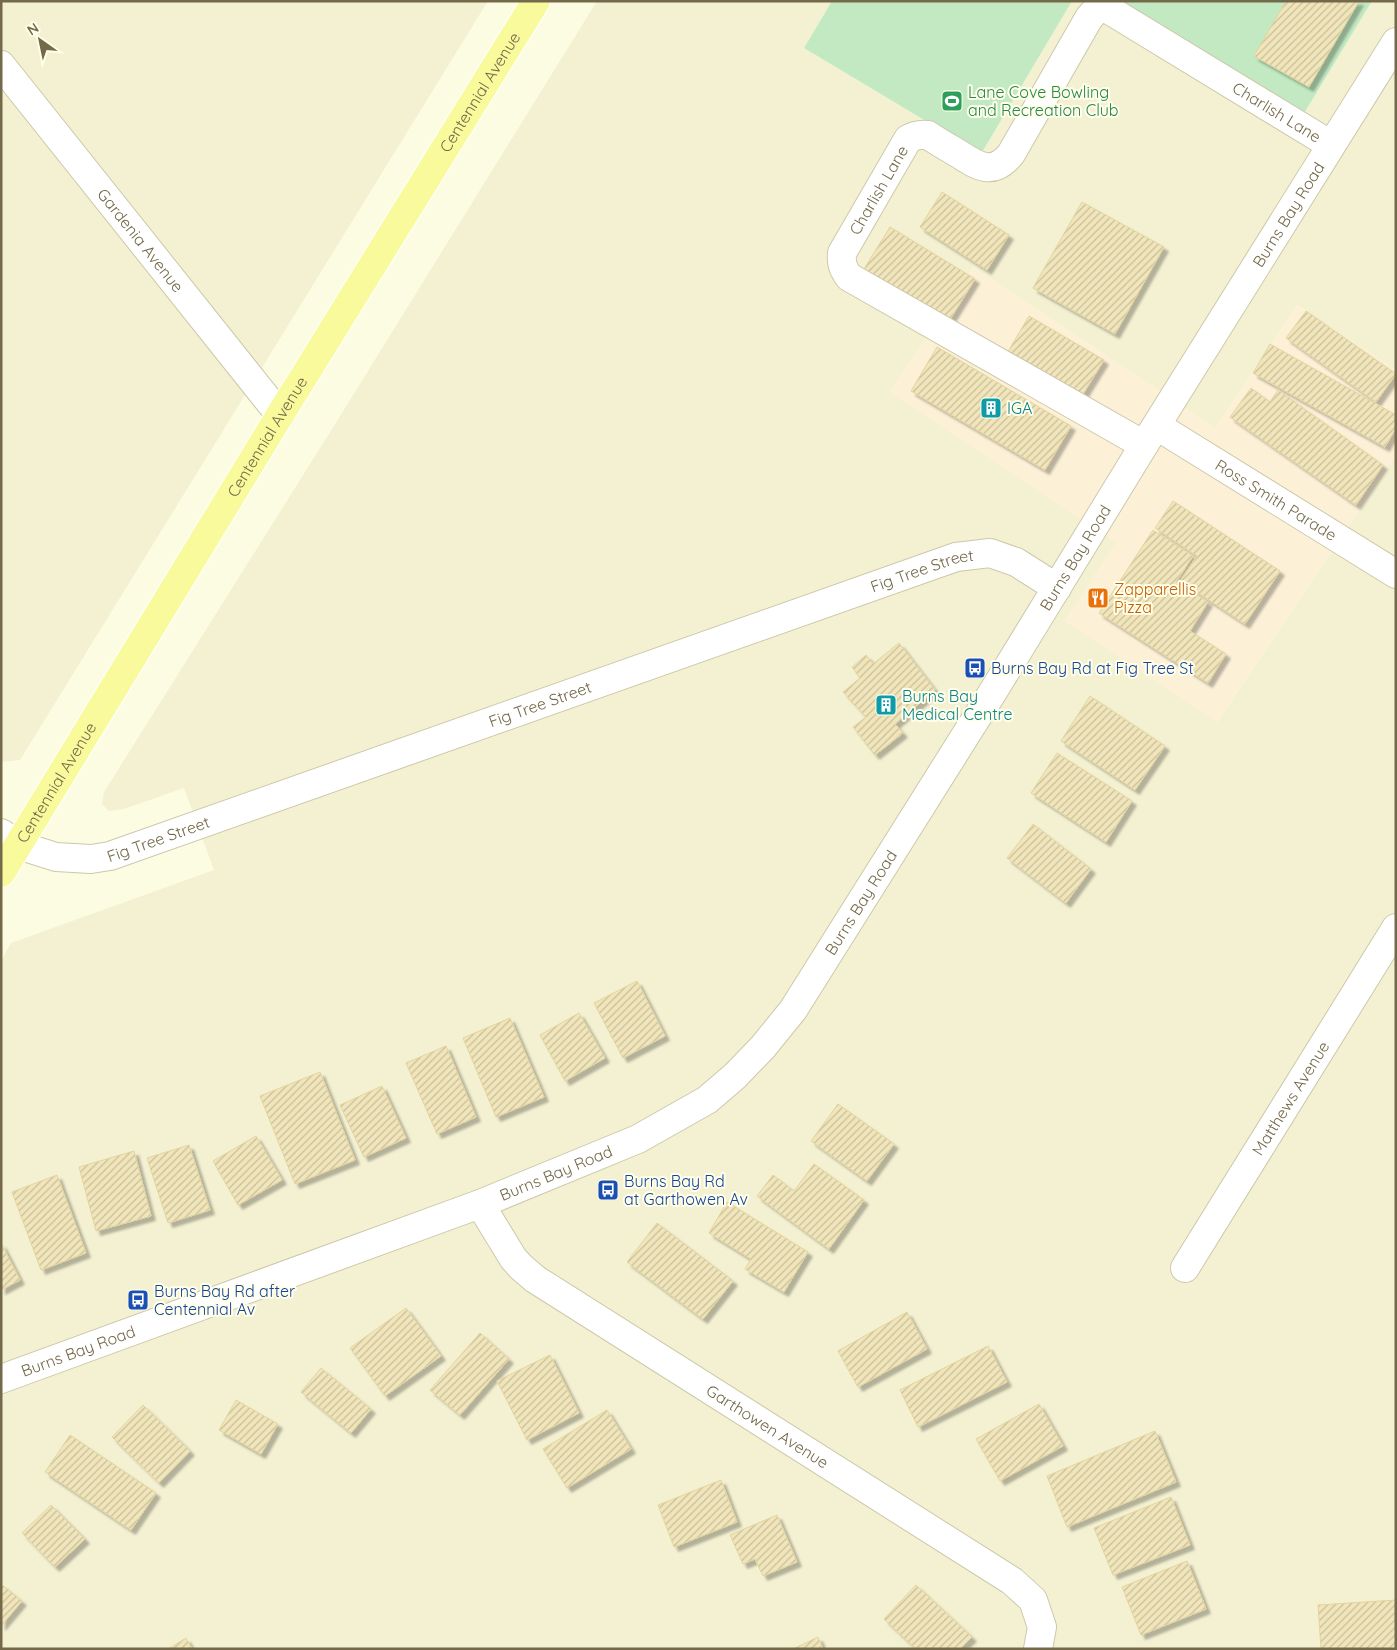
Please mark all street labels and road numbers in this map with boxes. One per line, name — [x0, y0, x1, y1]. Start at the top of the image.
street label: Centennial Avenue — [435, 28, 524, 156]
street label: Charlish Lane — [1229, 77, 1325, 147]
street label: Charlish Lane — [845, 142, 912, 238]
street label: Burns Bay Road — [1248, 158, 1329, 271]
street label: Gardenia Avenue — [93, 184, 188, 296]
street label: Centennial Avenue — [223, 373, 311, 501]
street label: Ross Smith Parade — [1212, 455, 1340, 545]
street label: Burns Bay Road — [1035, 501, 1115, 614]
street label: Fig Tree Street — [868, 545, 975, 596]
street label: Fig Tree Street — [486, 677, 594, 731]
street label: Centennial Avenue — [12, 719, 100, 846]
street label: Fig Tree Street — [104, 812, 212, 866]
street label: Burns Bay Road — [820, 846, 901, 959]
street label: Matthews Avenue — [1248, 1037, 1333, 1159]
street label: Burns Bay Road — [496, 1141, 615, 1205]
street label: Burns Bay Road — [18, 1321, 138, 1381]
street label: Garthowen Avenue — [703, 1380, 832, 1472]

